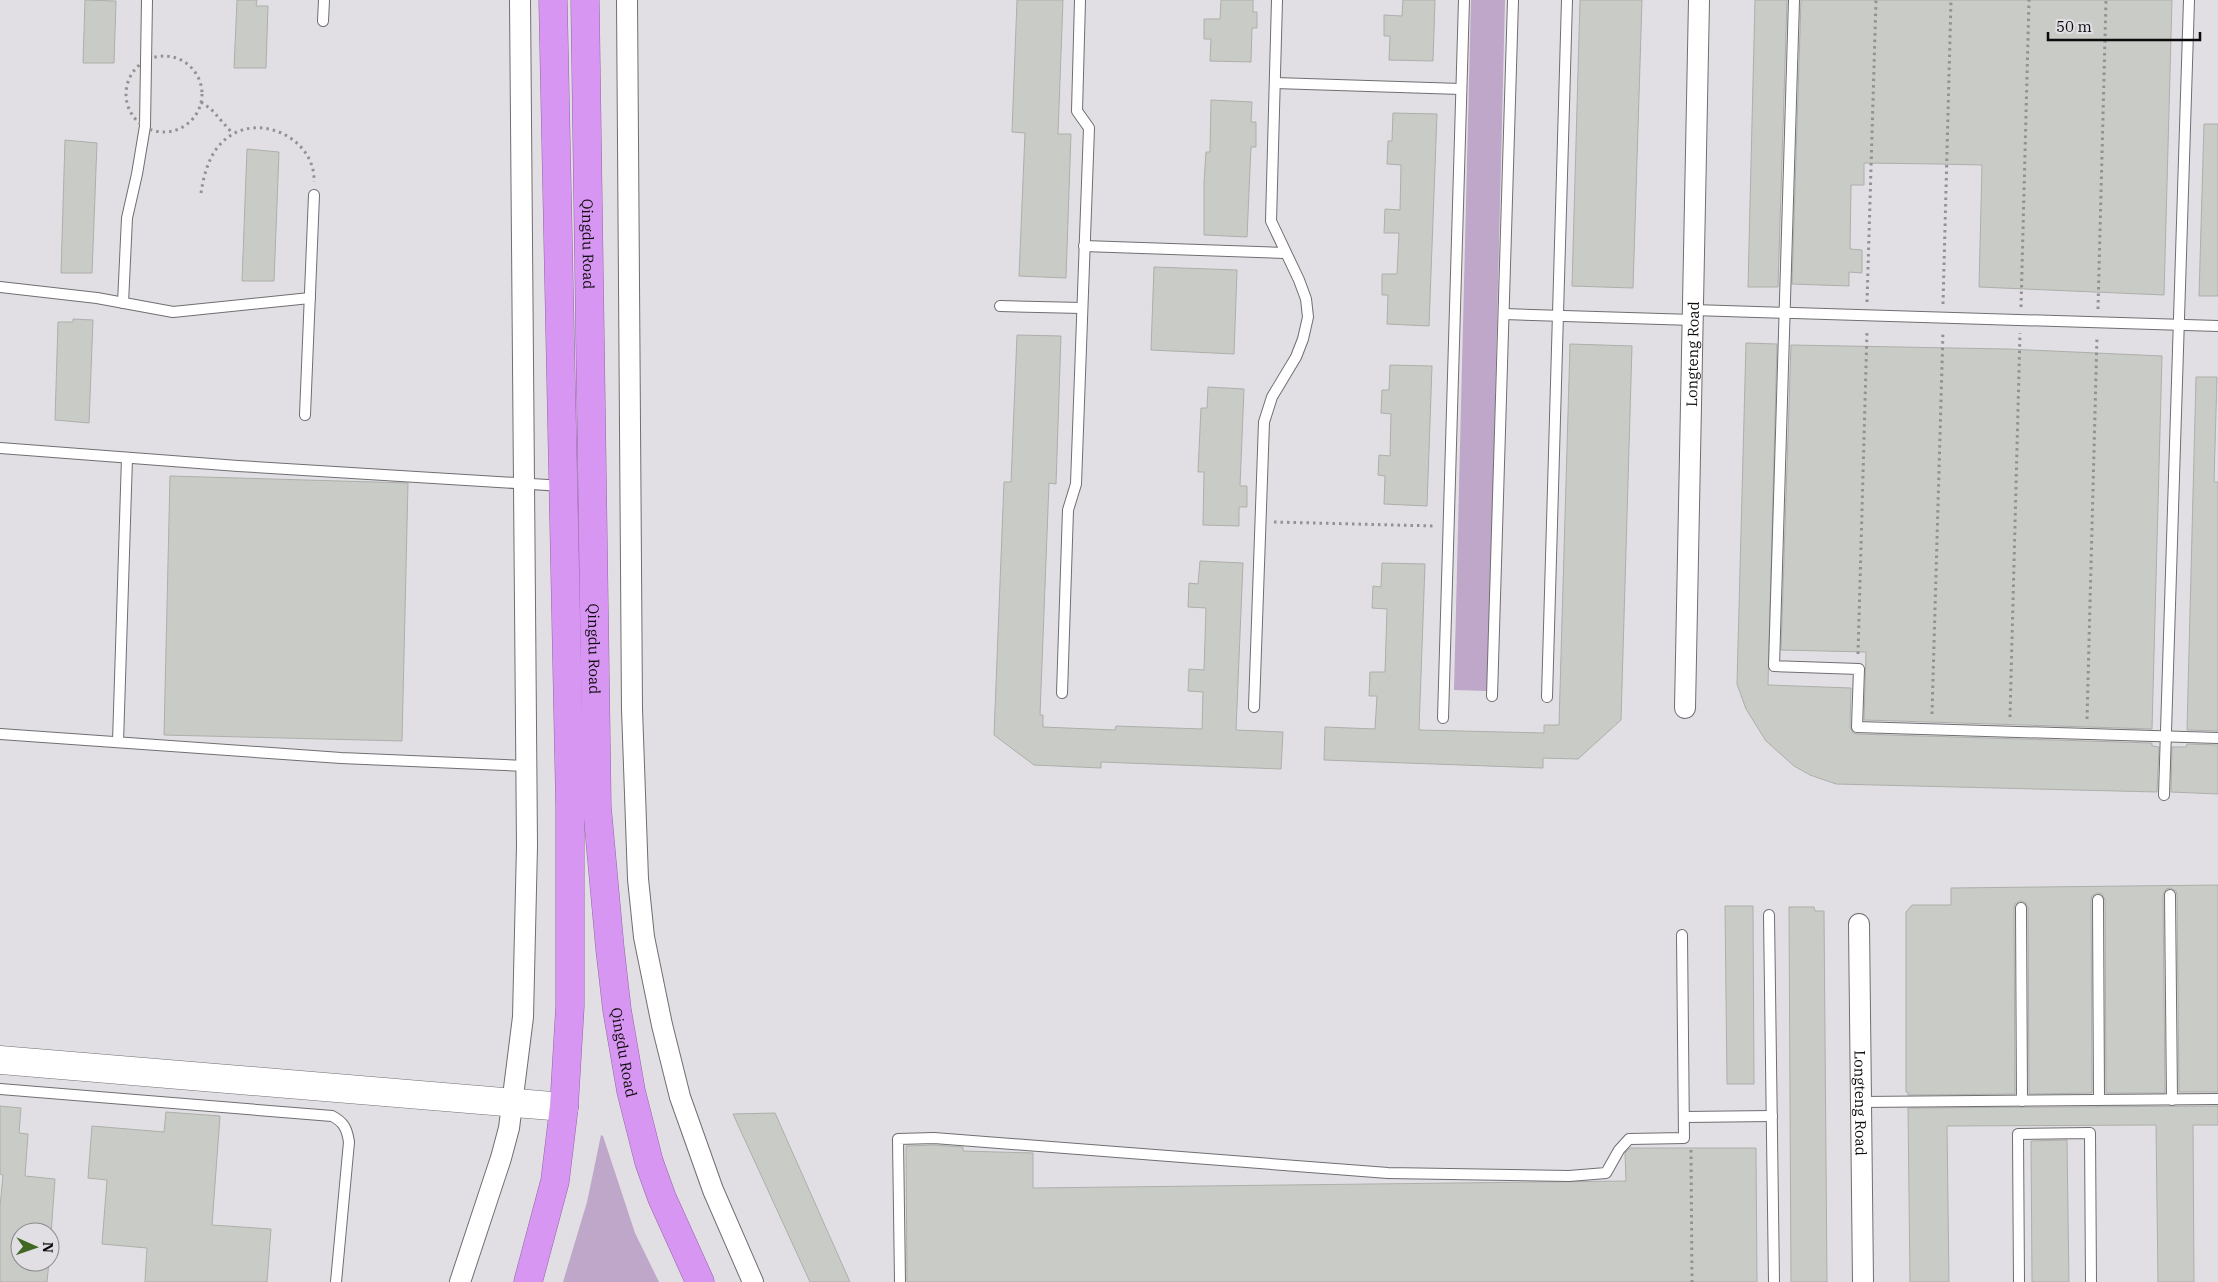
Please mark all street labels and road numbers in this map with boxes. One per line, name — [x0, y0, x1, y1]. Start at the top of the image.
street label: Qingdu Road — [578, 198, 599, 290]
street label: Longteng Road — [1681, 301, 1703, 407]
street label: Qingdu Road — [584, 603, 605, 695]
street label: Qingdu Road — [607, 1006, 642, 1099]
street label: Longteng Road — [1851, 1050, 1871, 1156]

